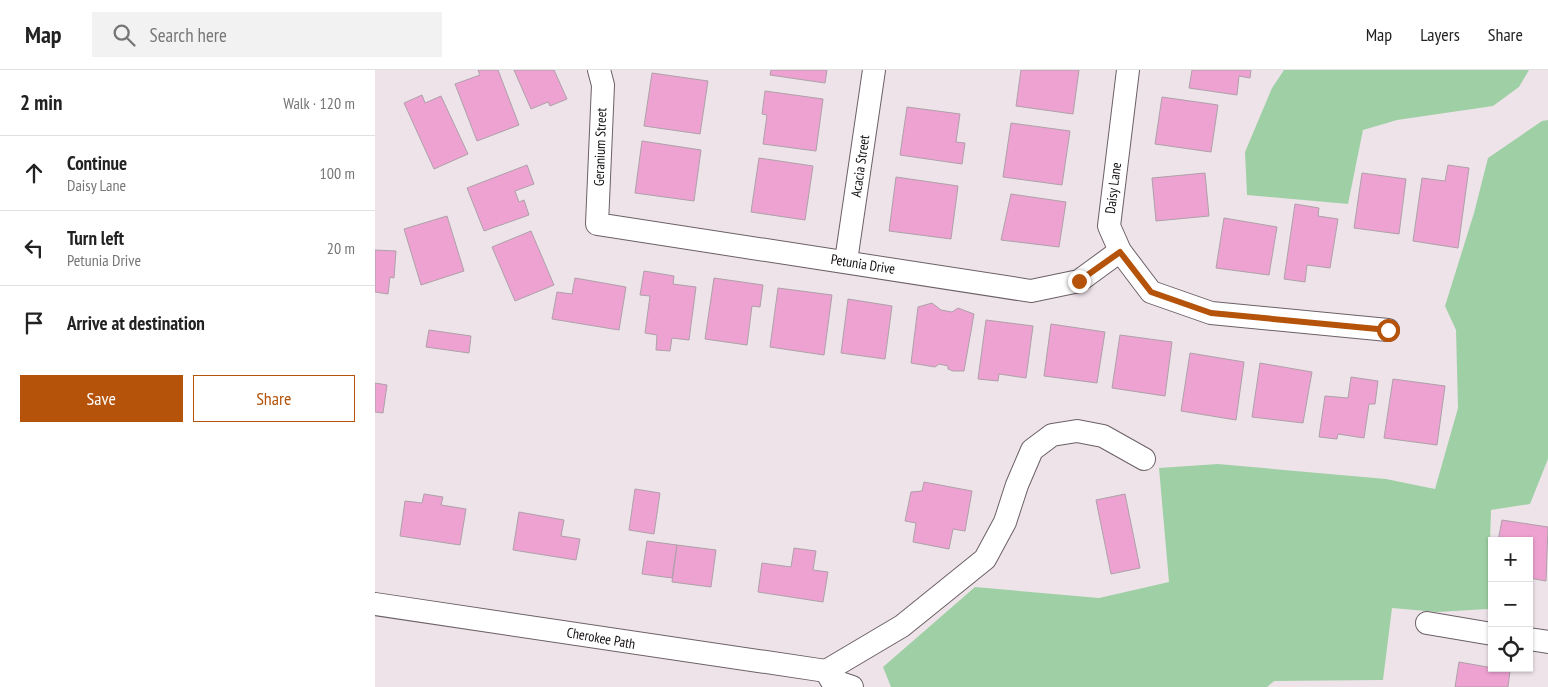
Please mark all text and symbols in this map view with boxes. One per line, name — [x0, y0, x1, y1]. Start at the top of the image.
search box — [92, 12, 442, 57]
text: Map — [25, 19, 62, 50]
icon: search — [110, 21, 138, 49]
text: Search here — [150, 23, 227, 47]
text: Map — [1366, 23, 1392, 46]
text: Layers — [1420, 23, 1460, 46]
text: Share — [1488, 23, 1523, 46]
text: 2 min — [20, 89, 62, 116]
text: Walk · 120 m — [283, 93, 355, 113]
street label: Geranium Street — [590, 107, 610, 187]
street label: Acacia Street — [847, 134, 873, 198]
text: Continue — [67, 151, 127, 175]
icon: ahead — [20, 159, 48, 187]
street label: Daisy Lane — [1101, 161, 1125, 215]
text: 100 m — [320, 163, 355, 183]
text: Daisy Lane — [67, 175, 126, 195]
text: Turn left — [67, 226, 124, 250]
icon: left — [20, 234, 48, 262]
text: 20 m — [327, 238, 355, 258]
text: Petunia Drive — [67, 250, 141, 270]
street label: Petunia Drive — [830, 250, 897, 278]
route end — [1068, 270, 1091, 293]
icon: arrive — [20, 309, 48, 337]
text: Arrive at destination — [67, 311, 205, 335]
route start — [1377, 319, 1400, 342]
button: Save — [20, 375, 183, 422]
button: Share — [193, 375, 355, 422]
map controls — [1488, 537, 1533, 672]
button: + — [1488, 537, 1533, 582]
button: − — [1488, 582, 1533, 627]
street label: Cherokee Path — [565, 623, 637, 653]
button: locate — [1488, 627, 1533, 672]

